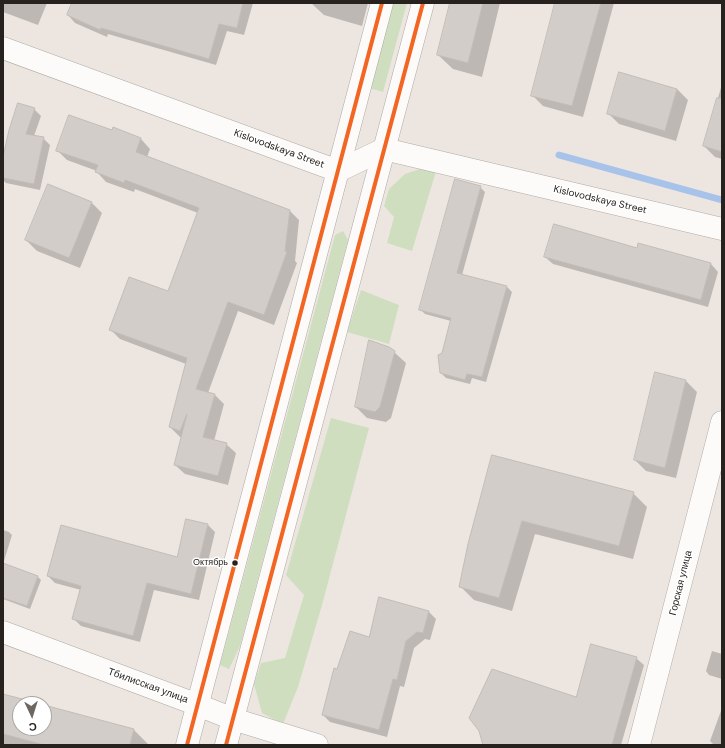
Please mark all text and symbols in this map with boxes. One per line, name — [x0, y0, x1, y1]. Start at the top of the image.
street label: Kislovodskaya Street — [232, 127, 326, 171]
street label: Kislovodskaya Street — [552, 183, 648, 217]
street label: Горская улица — [667, 549, 695, 617]
place label: Октябрь — [193, 558, 228, 568]
marker: Октябрь — [230, 558, 240, 568]
street label: Тбилисская улица — [106, 666, 190, 706]
north arrow — [12, 696, 52, 736]
text: С — [28, 720, 37, 734]

